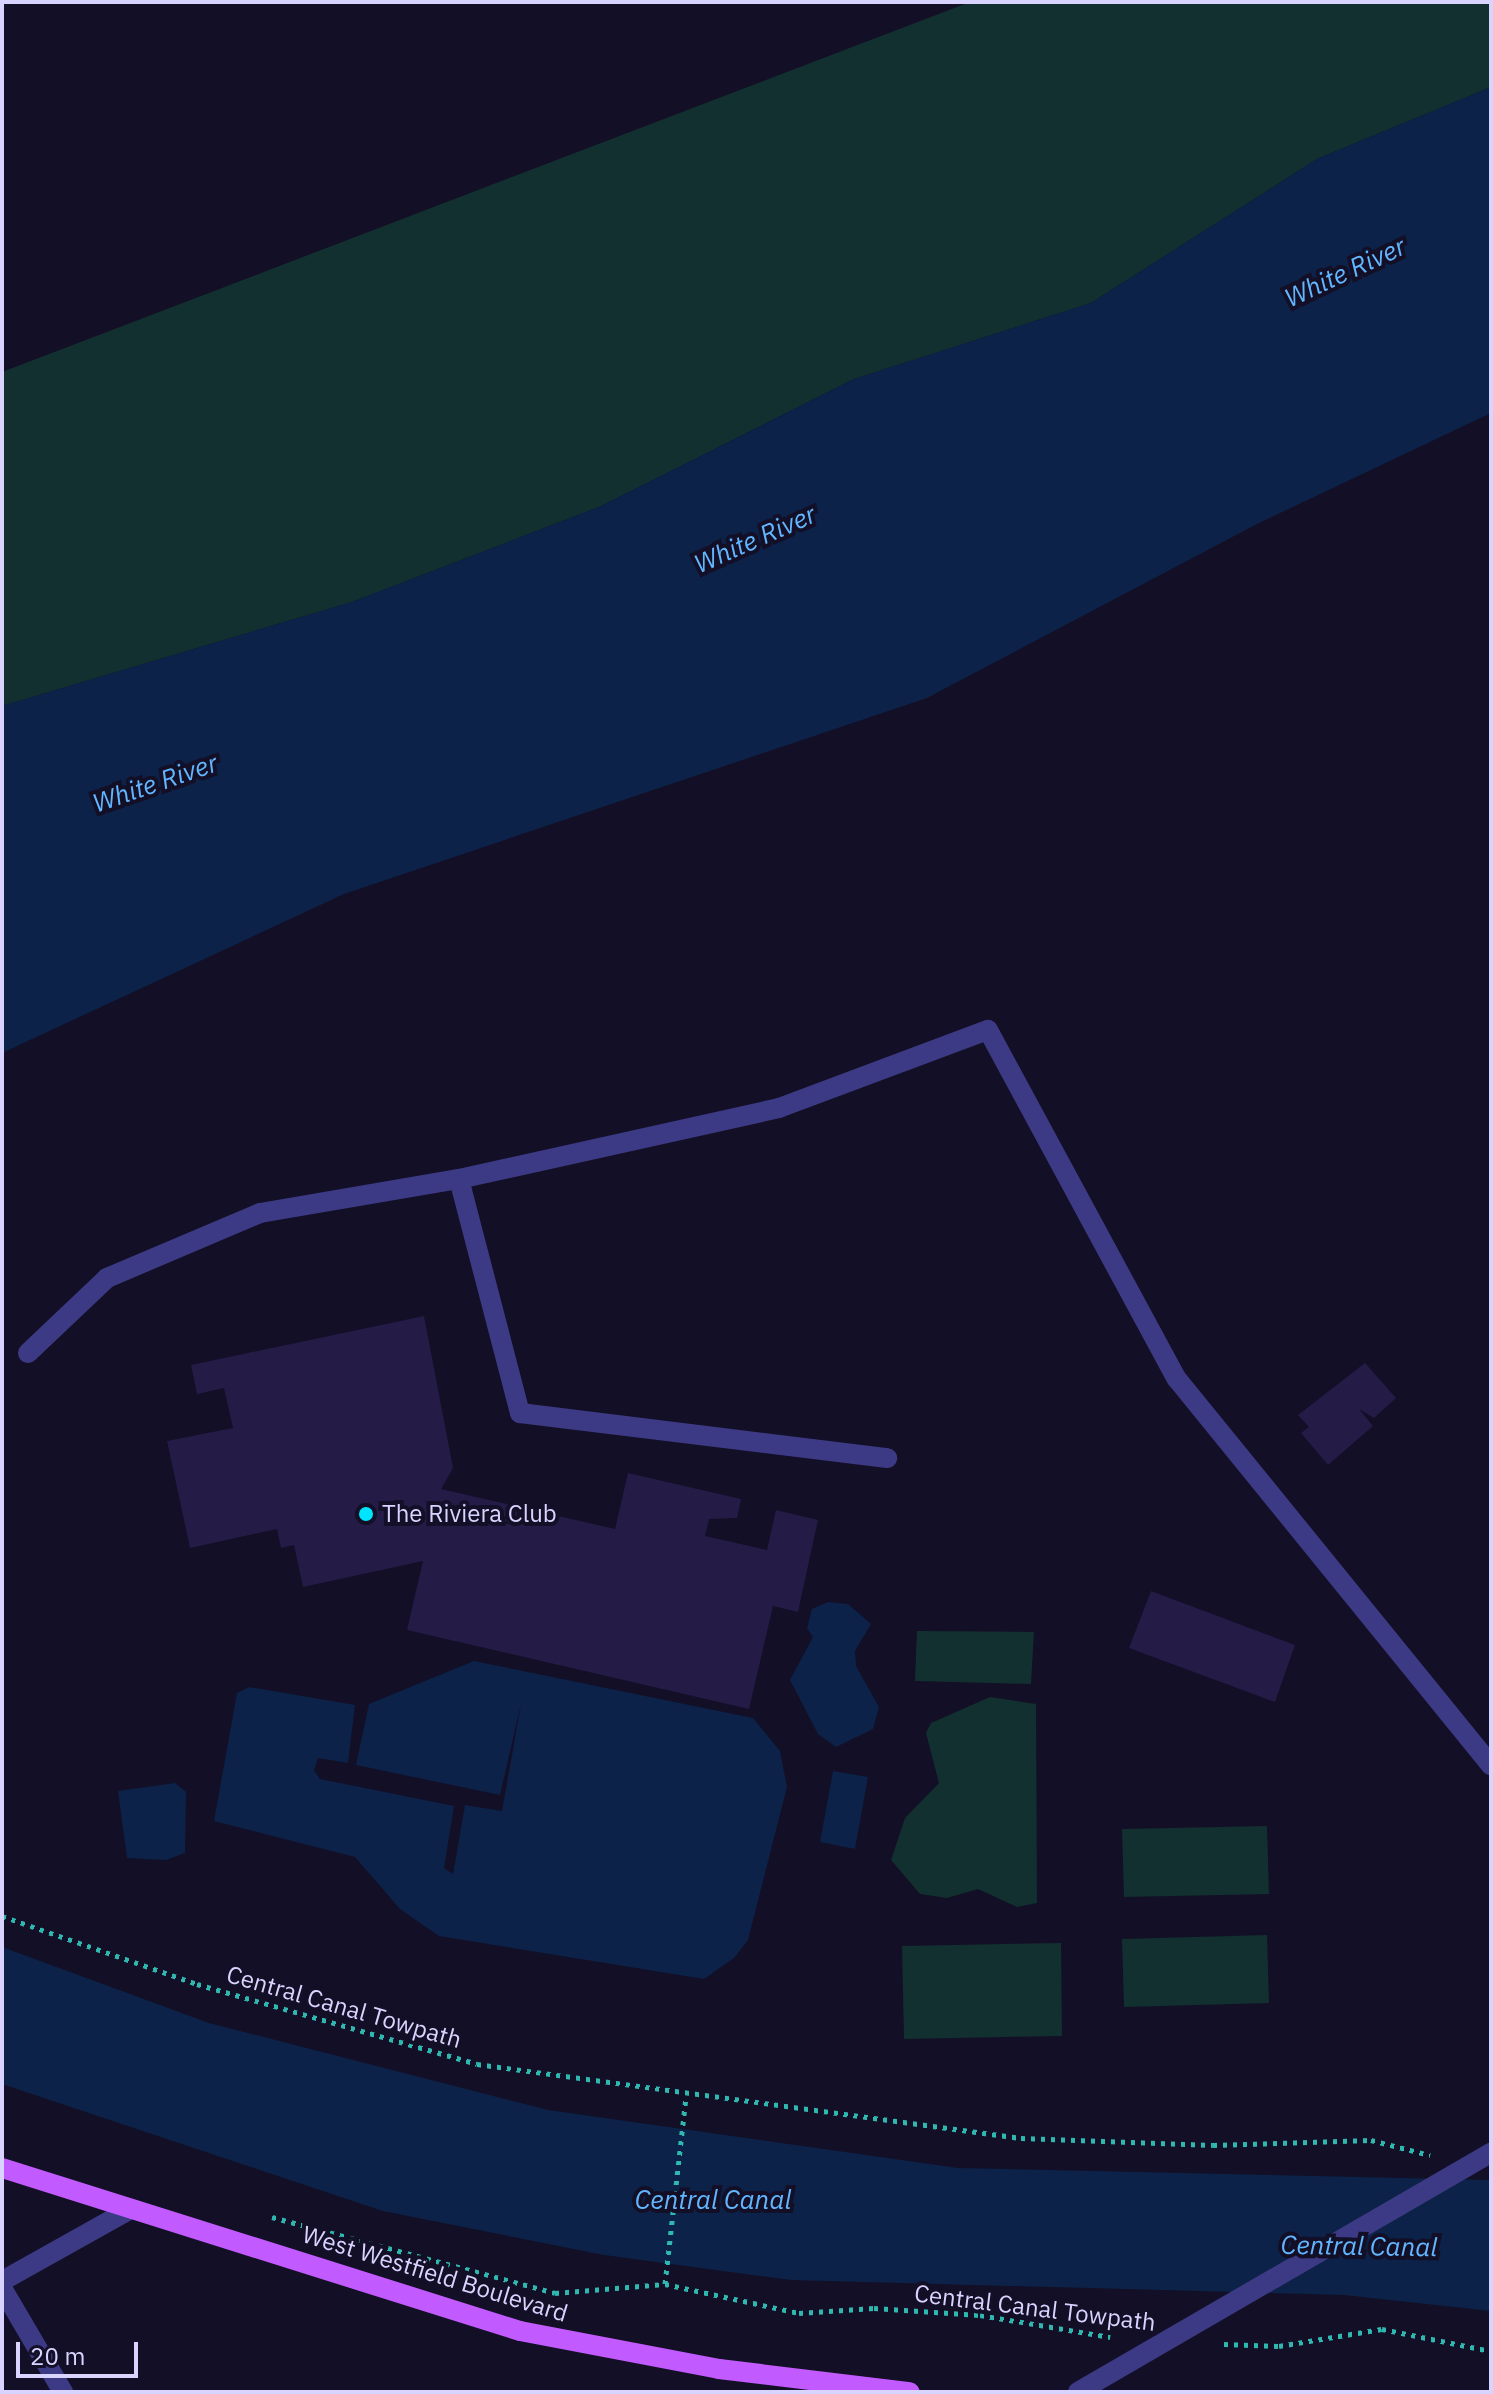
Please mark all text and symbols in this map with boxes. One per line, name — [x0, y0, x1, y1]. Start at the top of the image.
water label: White River — [1280, 230, 1410, 314]
water label: White River — [689, 498, 821, 580]
water label: White River — [89, 747, 221, 819]
place label: The Riviera Club — [382, 1500, 557, 1528]
marker: The Riviera Club — [357, 1505, 375, 1523]
street label: Central Canal Towpath — [223, 1960, 465, 2054]
water label: Central Canal — [635, 2184, 791, 2216]
street label: West Westfield Boulevard — [299, 2220, 571, 2328]
water label: Central Canal — [1280, 2229, 1438, 2263]
street label: Central Canal Towpath — [913, 2279, 1157, 2337]
scale bar — [20, 2326, 142, 2376]
text: 20 m — [30, 2340, 85, 2372]

